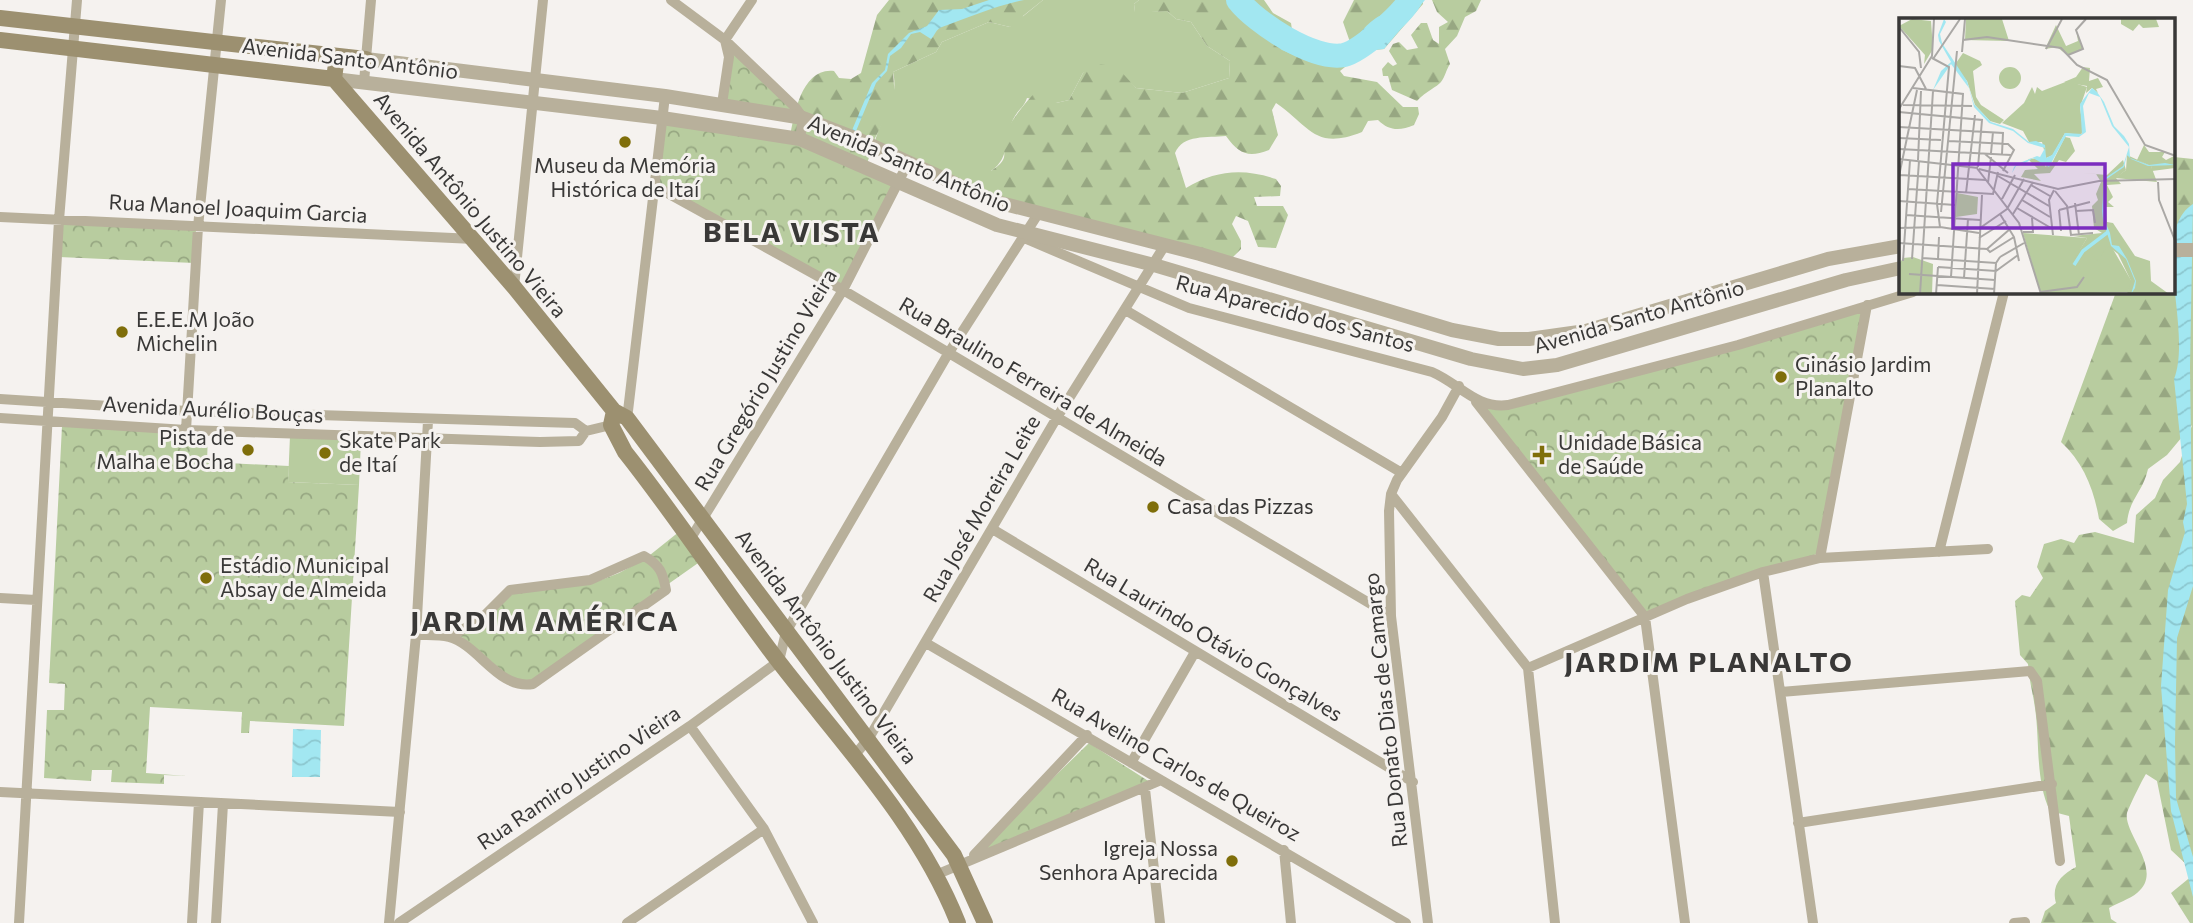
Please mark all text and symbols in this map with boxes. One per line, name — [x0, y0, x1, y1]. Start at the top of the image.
inset map — [1899, 18, 2176, 294]
street label: Avenida Santo Antônio — [241, 32, 460, 83]
street label: Avenida Antônio Justino Vieira — [369, 86, 573, 322]
street label: Avenida Santo Antônio — [805, 109, 1015, 217]
marker: Museu da Memória Histórica de Itaí — [617, 134, 633, 150]
place label: Museu da Memória Histórica de Itaí — [534, 152, 716, 201]
street label: Rua Manoel Joaquim Garcia — [108, 188, 368, 227]
district label: BELA VISTA — [703, 214, 881, 248]
street label: Rua Gregório Justino Vieira — [688, 264, 841, 495]
street label: Rua Aparecido dos Santos — [1173, 269, 1417, 356]
street label: Avenida Santo Antônio — [1531, 274, 1747, 358]
street label: Rua Braulino Ferreira de Almeida — [895, 291, 1172, 471]
place label: E.E.E.M João Michelin — [136, 306, 254, 355]
marker: E.E.E.M João Michelin — [114, 324, 130, 340]
place label: Ginásio Jardim Planalto — [1795, 351, 1931, 400]
marker: Ginásio Jardim Planalto — [1773, 369, 1789, 385]
street label: Avenida Aurélio Bouças — [102, 390, 324, 427]
street label: Rua José Moreira Leite — [917, 410, 1045, 606]
place label: Pista de Malha e Bocha — [96, 424, 234, 473]
place label: Skate Park de Itaí — [339, 427, 441, 476]
place label: Unidade Básica de Saúde — [1558, 429, 1702, 478]
marker: Pista de Malha e Bocha — [240, 442, 256, 458]
marker: Skate Park de Itaí — [317, 445, 333, 461]
marker: Unidade Básica de Saúde — [1532, 445, 1552, 465]
place label: Casa das Pizzas — [1167, 493, 1314, 518]
marker: Casa das Pizzas — [1145, 499, 1161, 515]
street label: Avenida Antônio Justino Vieira — [731, 524, 923, 768]
place label: Estádio Municipal Absay de Almeida — [220, 552, 389, 601]
street label: Rua Laurindo Otávio Gonçalves — [1080, 552, 1347, 726]
marker: Estádio Municipal Absay de Almeida — [198, 570, 214, 586]
street label: Rua Donato Dias de Camargo — [1358, 572, 1411, 849]
district label: JARDIM AMÉRICA — [410, 603, 680, 637]
district label: JARDIM PLANALTO — [1564, 644, 1854, 678]
street label: Rua Avelino Carlos de Queiroz — [1048, 682, 1306, 845]
street label: Rua Ramiro Justino Vieira — [472, 699, 684, 854]
place label: Igreja Nossa Senhora Aparecida — [1039, 835, 1218, 884]
marker: Igreja Nossa Senhora Aparecida — [1224, 853, 1240, 869]

